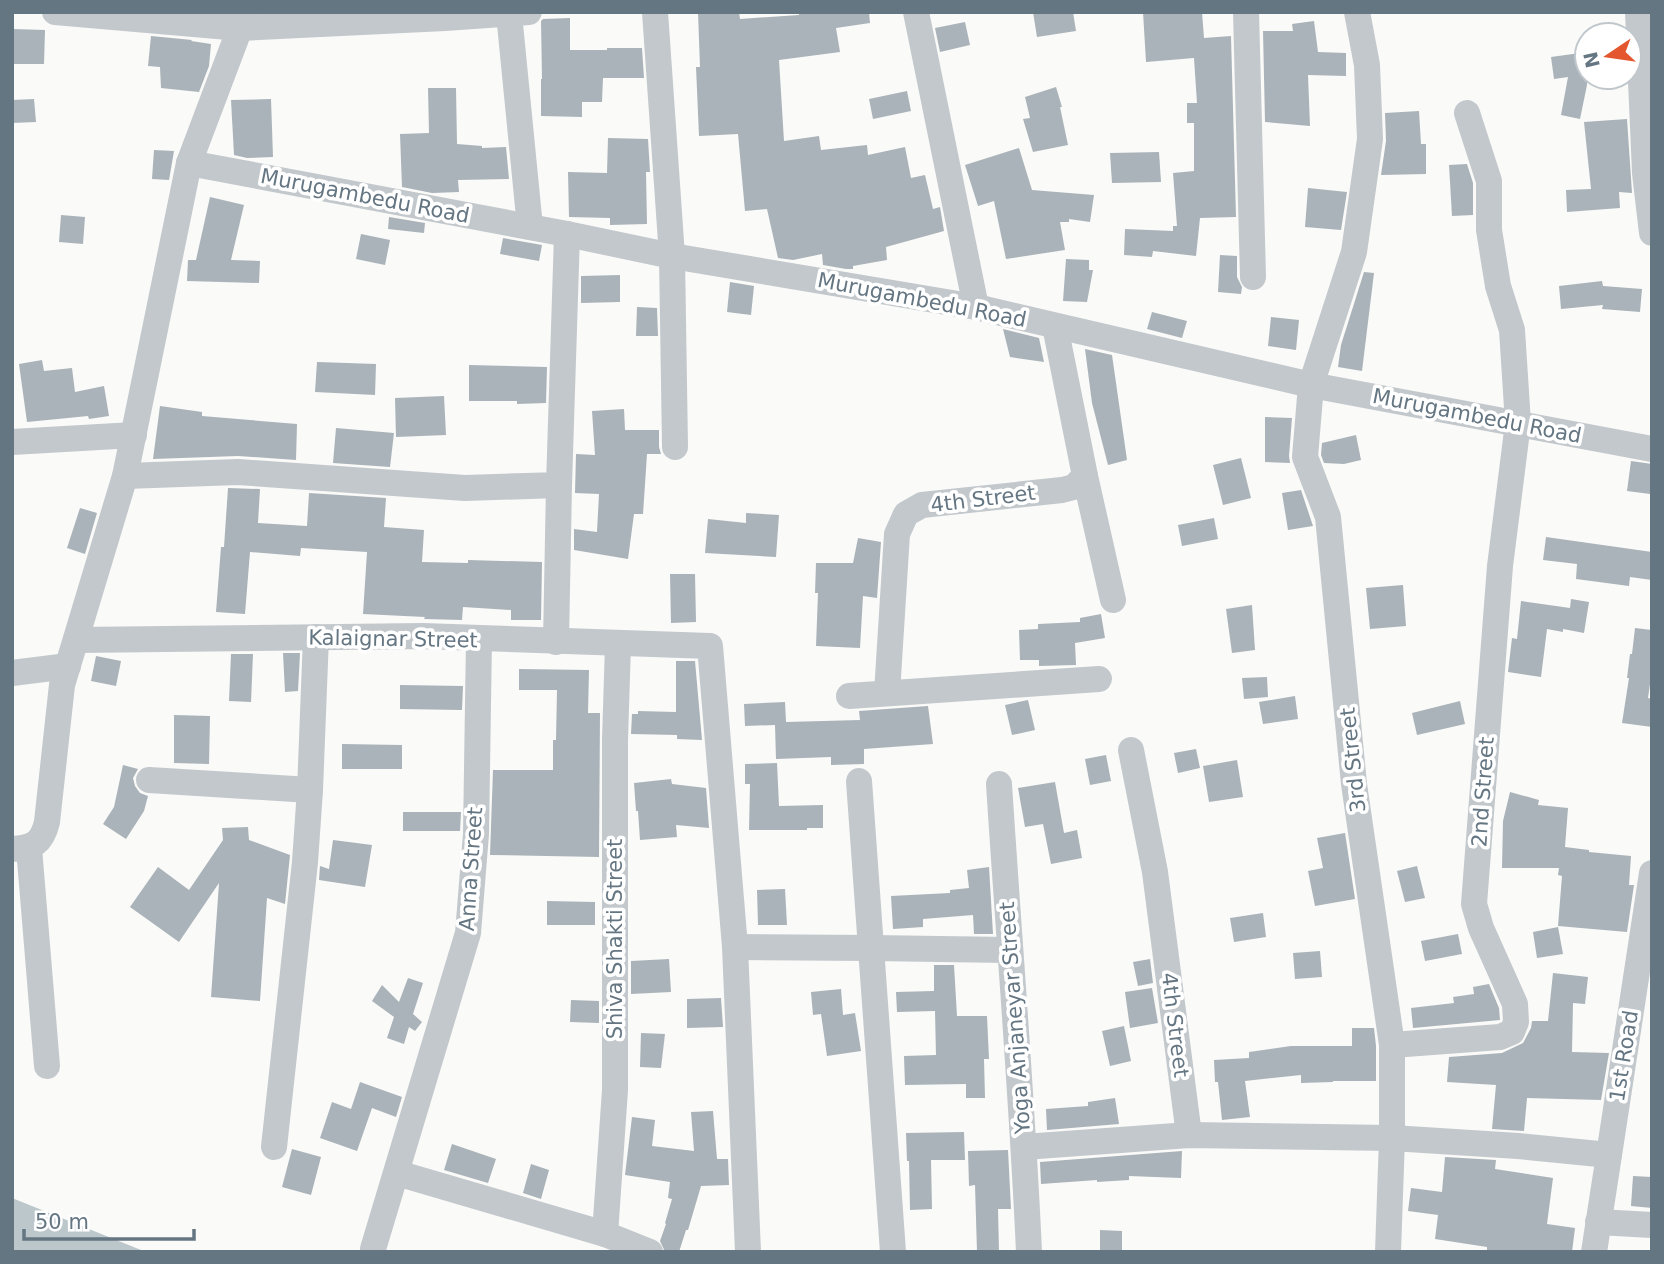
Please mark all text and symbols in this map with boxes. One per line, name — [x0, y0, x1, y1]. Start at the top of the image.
north arrow — [1573, 21, 1643, 91]
text: N — [1579, 50, 1604, 70]
street label: Murugambedu Road — [259, 164, 471, 228]
street label: Murugambedu Road — [816, 268, 1028, 332]
street label: Murugambedu Road — [1371, 384, 1583, 448]
street label: 4th Street — [929, 481, 1037, 517]
street label: Kalaignar Street — [308, 626, 478, 652]
street label: 3rd Street — [1336, 706, 1370, 814]
street label: 2nd Street — [1467, 736, 1499, 848]
street label: Anna Street — [455, 806, 487, 932]
street label: Shiva Shakti Street — [603, 839, 627, 1039]
street label: Yoga Anjaneyar Street — [995, 901, 1035, 1136]
street label: 4th Street — [1157, 971, 1193, 1079]
street label: 1st Road — [1605, 1009, 1643, 1103]
scale bar — [24, 1198, 194, 1242]
text: 50 m — [35, 1210, 89, 1234]

